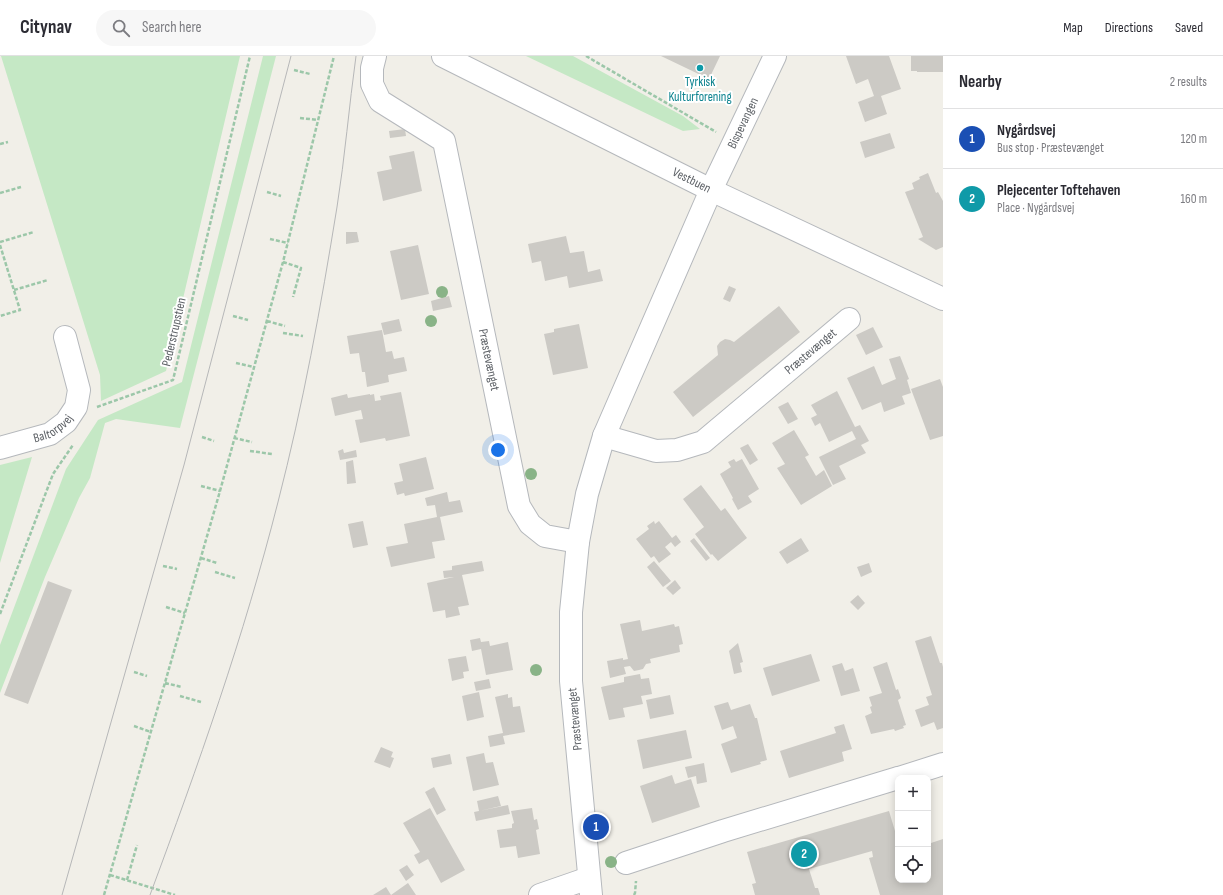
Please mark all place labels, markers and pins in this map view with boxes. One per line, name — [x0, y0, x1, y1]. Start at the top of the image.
marker: Tyrkisk Kulturforening — [695, 63, 705, 73]
place label: Tyrkisk Kulturforening — [668, 74, 732, 105]
pin: 1 — [583, 812, 609, 842]
pin: 2 — [791, 839, 817, 869]

